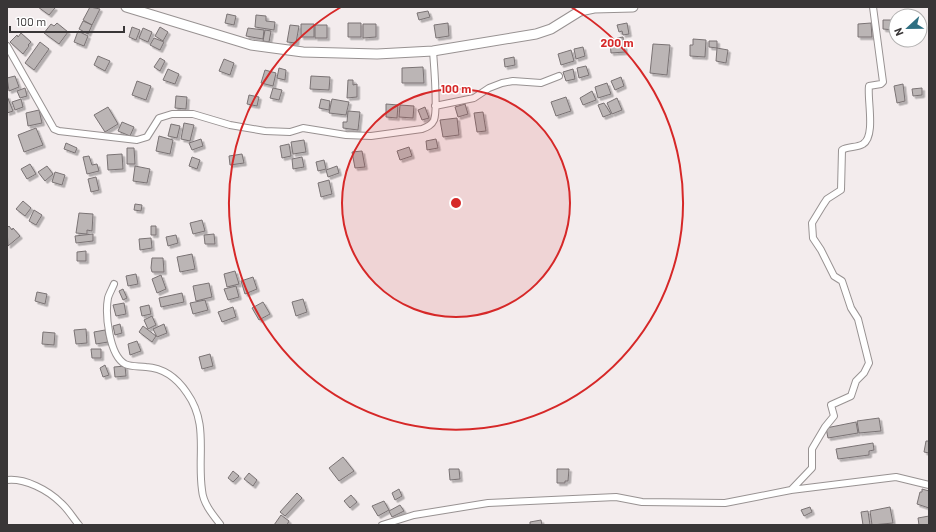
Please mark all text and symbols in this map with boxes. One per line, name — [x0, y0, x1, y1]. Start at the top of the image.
scale bar — [10, 8, 124, 34]
north arrow — [888, 8, 928, 48]
text: 100 m — [16, 14, 46, 28]
text: N — [891, 26, 906, 38]
text: 200 m — [601, 35, 633, 49]
text: 100 m — [441, 81, 471, 95]
centre of rings — [449, 196, 463, 210]

